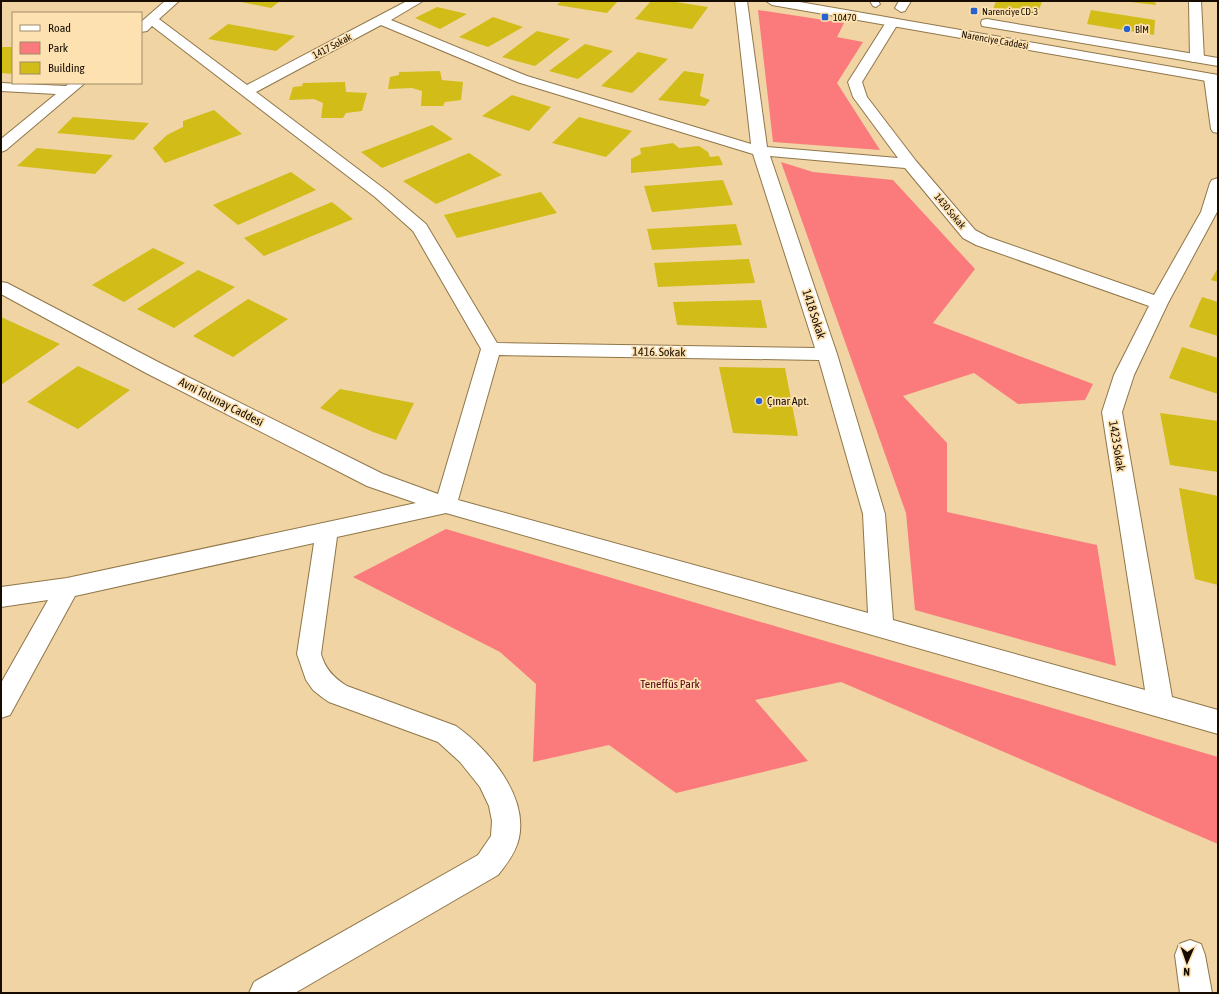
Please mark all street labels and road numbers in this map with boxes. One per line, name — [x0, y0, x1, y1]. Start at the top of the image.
street label: Narenciye Caddesi — [961, 29, 1029, 51]
street label: 1417 Sokak — [311, 31, 354, 61]
street label: 1430 Sokak — [932, 191, 968, 231]
street label: 1418 Sokak — [799, 288, 829, 341]
street label: 1416. Sokak — [632, 345, 686, 359]
street label: Avni Tolunay Caddesi — [176, 375, 266, 429]
street label: 1423 Sokak — [1106, 420, 1128, 473]

